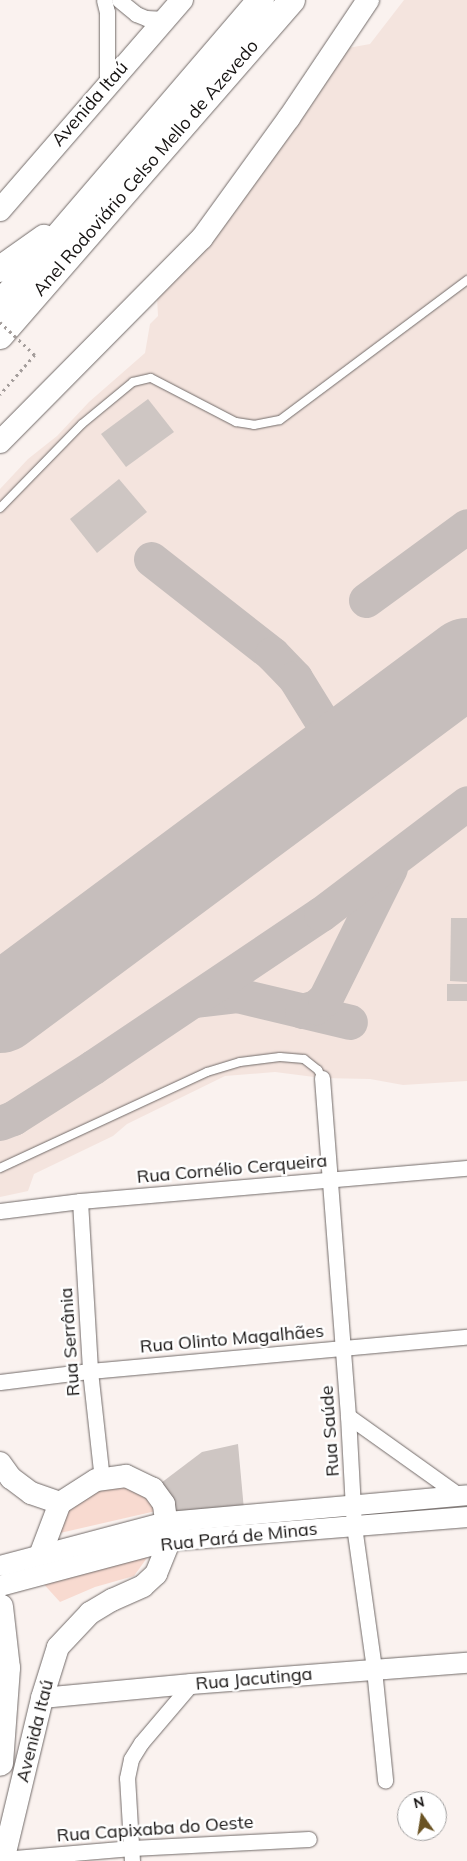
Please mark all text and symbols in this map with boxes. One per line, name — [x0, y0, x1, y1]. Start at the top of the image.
street label: Anel Rodoviário Celso Mello de Azevedo — [29, 35, 263, 301]
street label: Avenida Itaú — [47, 57, 133, 151]
street label: Rua Cornélio Cerqueira — [136, 1150, 328, 1188]
street label: Rua Serrânia — [55, 1287, 85, 1397]
street label: Rua Olinto Magalhães — [139, 1320, 325, 1358]
street label: Rua Saúde — [316, 1385, 344, 1477]
street label: Rua Pará de Minas — [159, 1518, 319, 1556]
street label: Rua Jacutinga — [195, 1663, 313, 1695]
street label: Avenida Itaú — [12, 1677, 58, 1785]
north arrow — [397, 1791, 447, 1841]
text: N — [412, 1792, 426, 1812]
street label: Rua Capixaba do Oeste — [56, 1811, 254, 1847]

